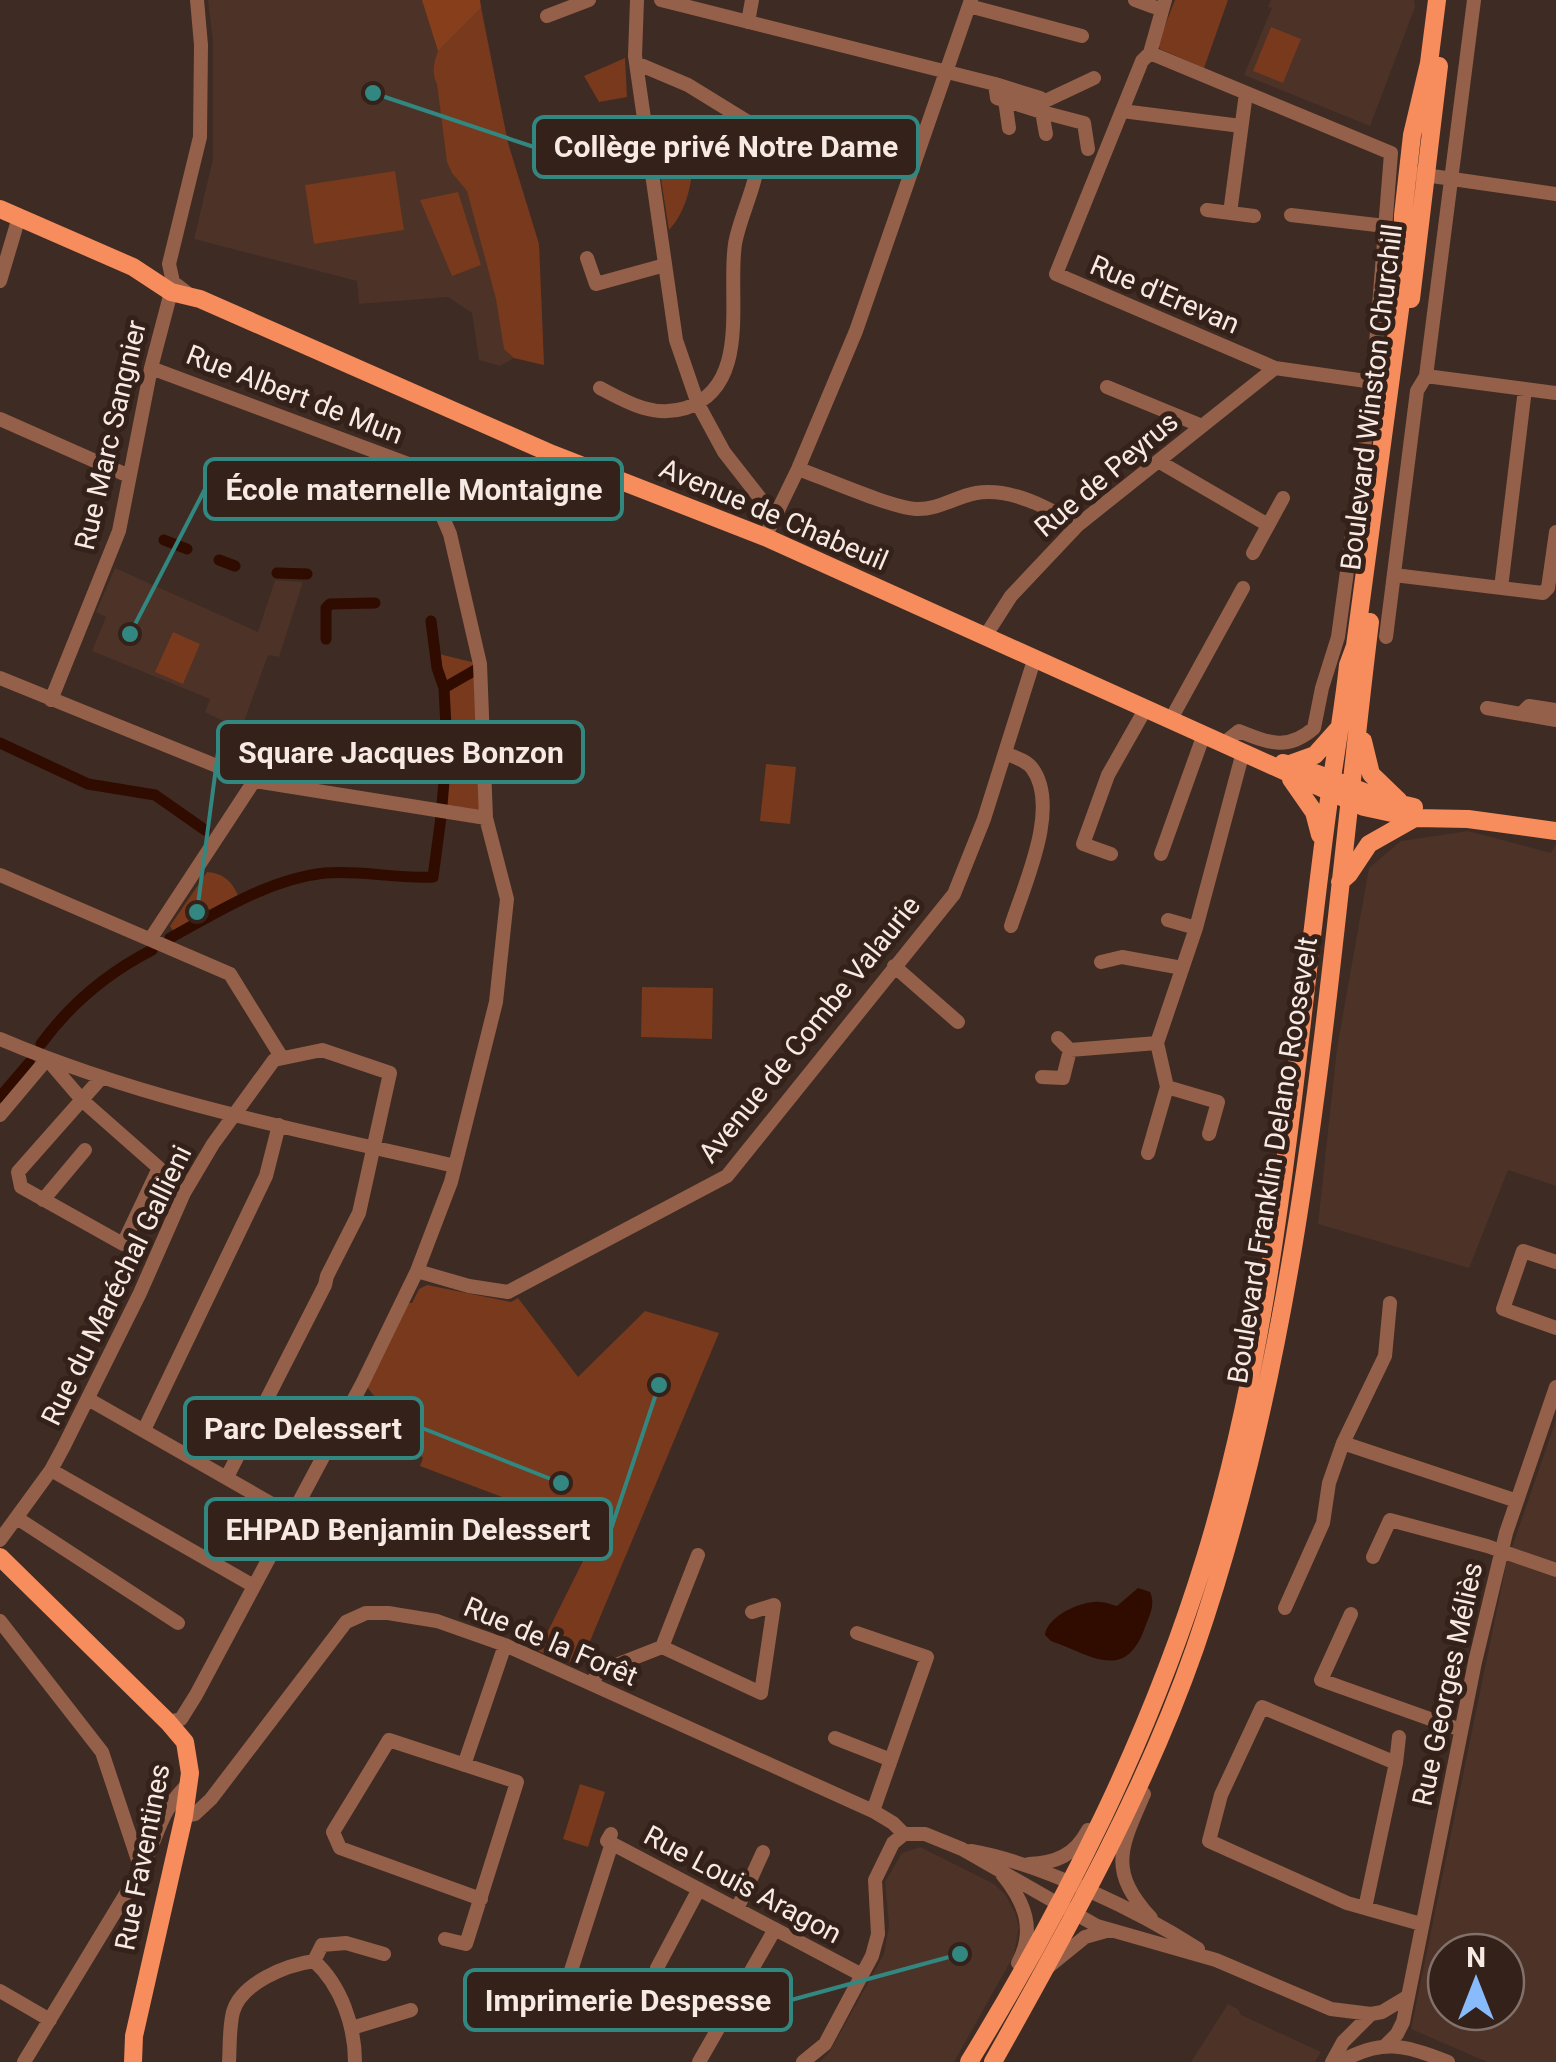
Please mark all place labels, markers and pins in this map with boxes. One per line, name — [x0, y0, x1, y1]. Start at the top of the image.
callout: Collège privé Notre Dame — [534, 117, 918, 177]
callout: École maternelle Montaigne — [205, 459, 622, 519]
callout: Square Jacques Bonzon — [218, 722, 583, 782]
callout: Parc Delessert — [185, 1398, 422, 1458]
callout: EHPAD Benjamin Delessert — [206, 1499, 611, 1559]
callout: Imprimerie Despesse — [465, 1970, 791, 2030]

